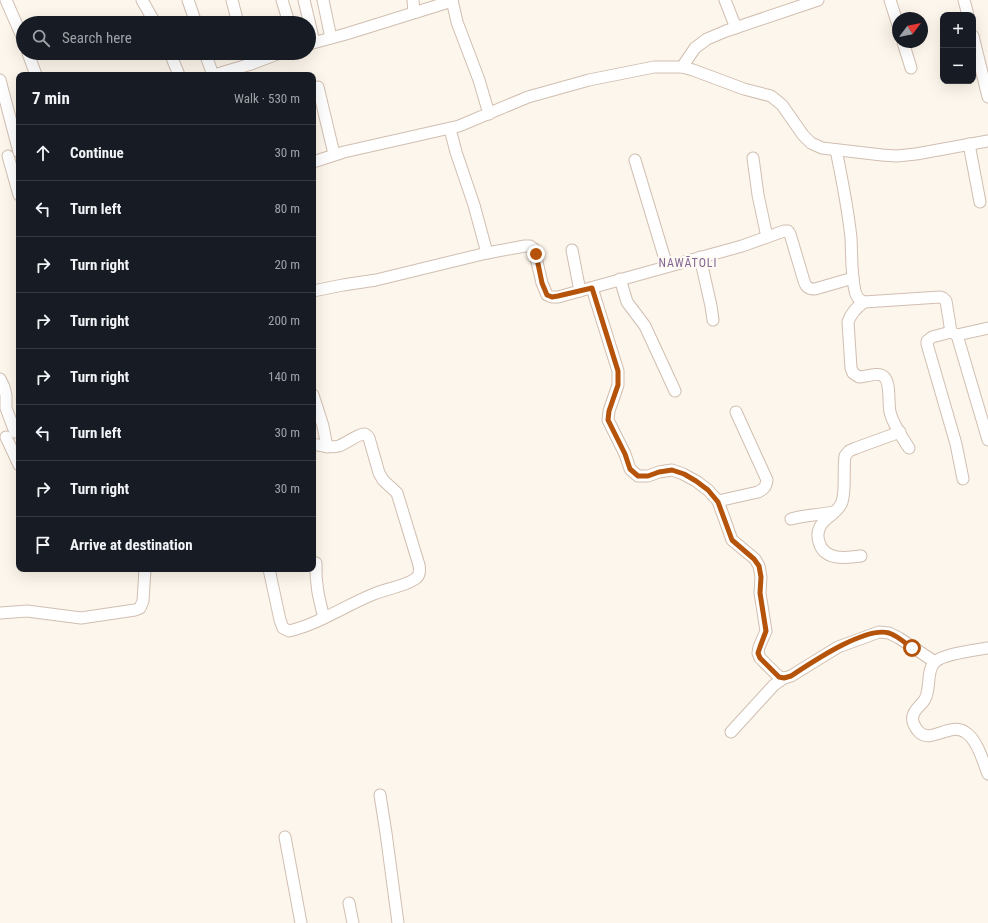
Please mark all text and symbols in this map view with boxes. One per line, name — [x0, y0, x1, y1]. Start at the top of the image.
north arrow — [892, 12, 928, 48]
map controls — [940, 12, 976, 84]
button: + — [940, 12, 976, 48]
search box — [16, 16, 316, 60]
icon: search — [30, 27, 52, 49]
text: Search here — [62, 29, 132, 47]
button: − — [940, 48, 976, 84]
text: 7 min — [32, 88, 70, 108]
text: Walk · 530 m — [234, 91, 300, 106]
icon: ahead — [32, 142, 54, 164]
text: Continue — [70, 144, 124, 162]
text: 30 m — [274, 145, 300, 160]
icon: left — [32, 198, 54, 220]
text: Turn left — [70, 200, 121, 218]
text: 80 m — [274, 201, 300, 216]
route end — [527, 245, 545, 263]
icon: right — [32, 254, 54, 276]
text: Turn right — [70, 256, 129, 274]
district label: NAWĀTOLI — [658, 256, 718, 270]
text: 20 m — [274, 257, 300, 272]
icon: right — [32, 310, 54, 332]
text: Turn right — [70, 312, 129, 330]
text: 200 m — [268, 313, 300, 328]
icon: right — [32, 366, 54, 388]
text: Turn right — [70, 368, 129, 386]
text: 140 m — [268, 369, 300, 384]
icon: left — [32, 422, 54, 444]
text: Turn left — [70, 424, 121, 442]
text: 30 m — [274, 425, 300, 440]
icon: right — [32, 478, 54, 500]
text: Turn right — [70, 480, 129, 498]
text: 30 m — [274, 481, 300, 496]
icon: arrive — [32, 534, 54, 556]
text: Arrive at destination — [70, 536, 193, 554]
route start — [903, 639, 921, 657]

